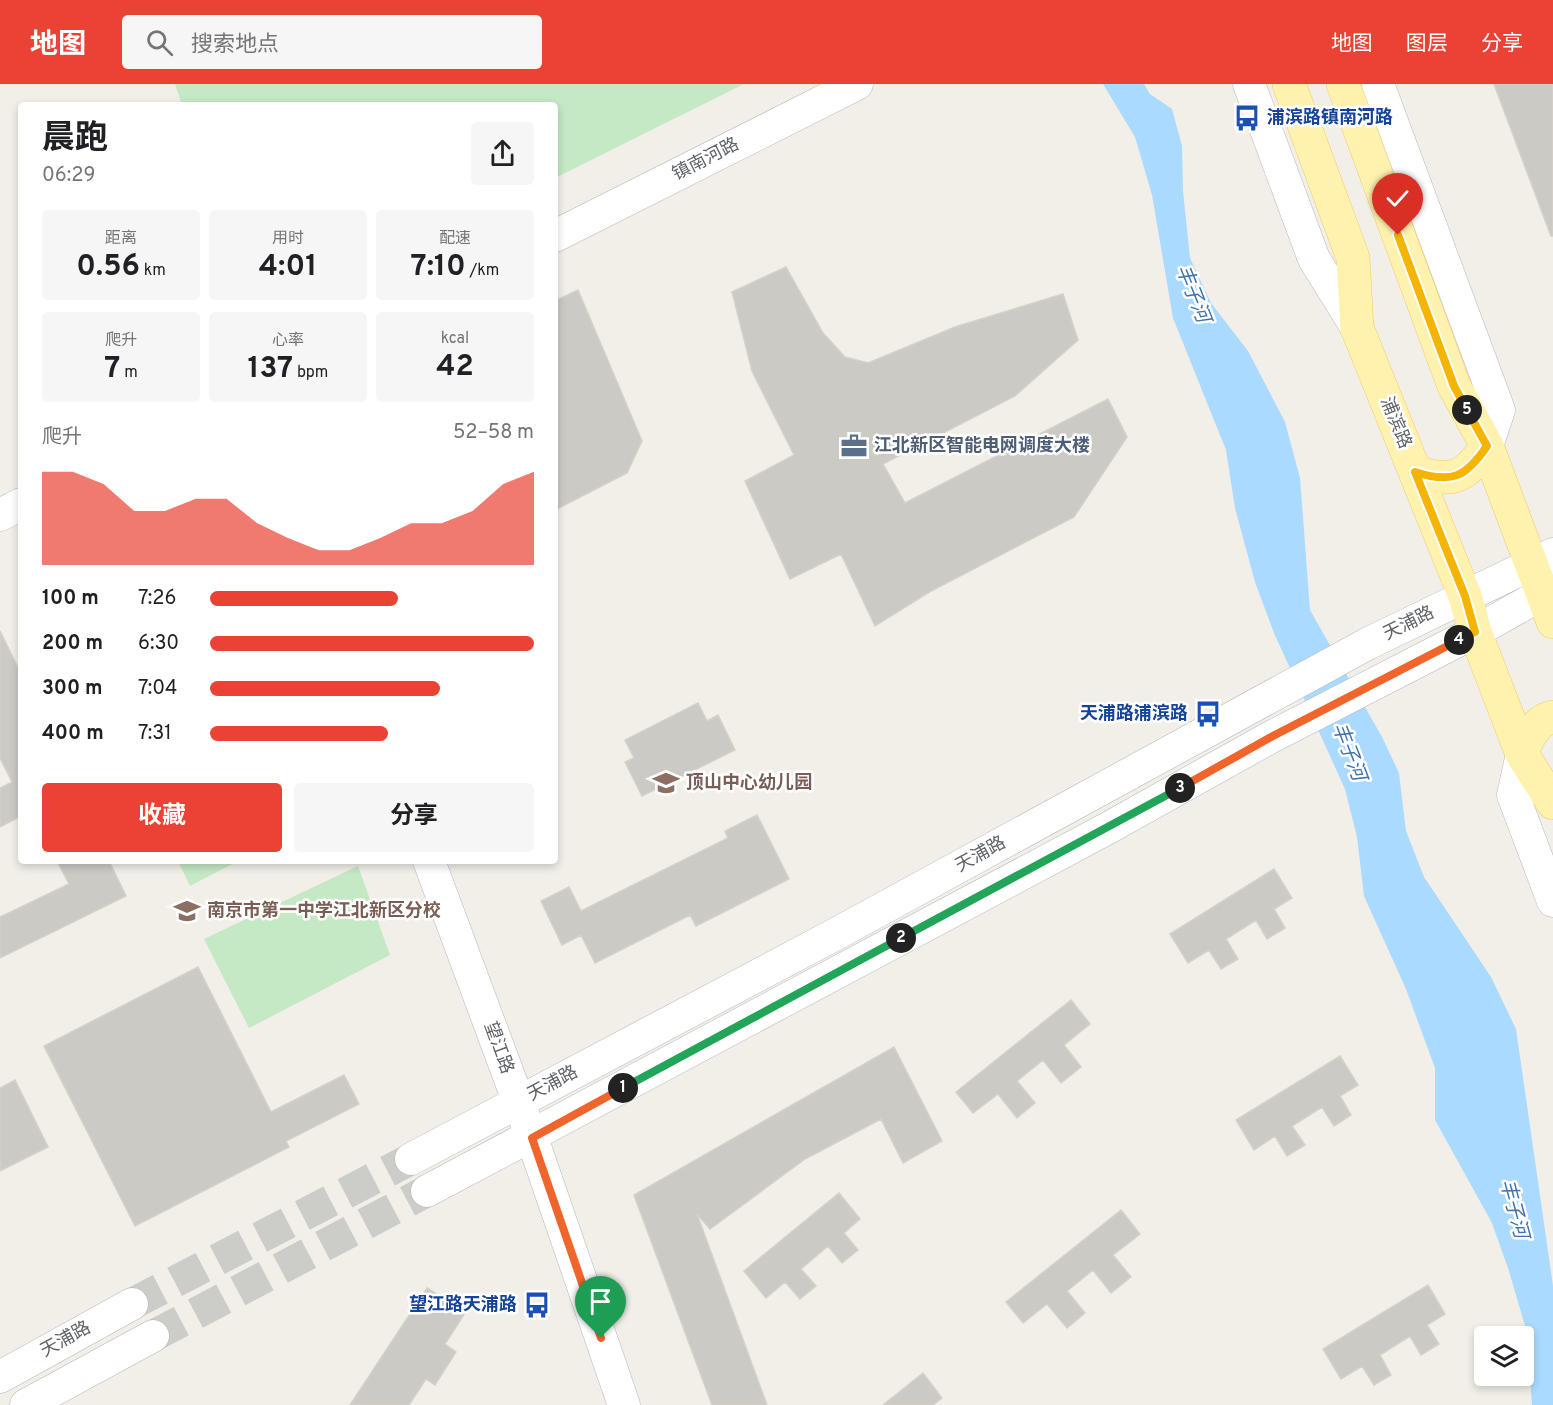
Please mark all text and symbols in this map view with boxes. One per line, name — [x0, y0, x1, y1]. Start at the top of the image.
search box — [122, 15, 542, 69]
icon: search — [143, 26, 176, 59]
text: 地图 — [30, 28, 86, 64]
text: 地图 — [1331, 31, 1373, 58]
text: 图层 — [1406, 31, 1448, 58]
text: 分享 — [1481, 31, 1523, 58]
text: 搜索地点 — [191, 32, 279, 59]
bus stop icon: 浦滨路·镇南河路 — [1232, 103, 1262, 133]
place label: 浦滨路·镇南河路 — [1267, 107, 1393, 130]
text: 晨跑 — [42, 119, 108, 161]
button: share — [471, 122, 534, 185]
street label: 镇南河路 — [669, 133, 743, 187]
text: 06:29 — [42, 163, 95, 189]
pin — [1372, 173, 1423, 235]
icon: check — [1381, 182, 1414, 215]
text: 距离 — [105, 229, 137, 249]
text: 用时 — [272, 229, 304, 249]
text: 配速 — [439, 229, 471, 249]
text: 0.56 — [76, 249, 140, 286]
text: 4:01 — [259, 249, 317, 286]
text: 7:10 — [411, 249, 466, 286]
text: km — [140, 261, 166, 281]
text: /km — [466, 261, 499, 281]
water label: 丰子河 — [1169, 261, 1217, 330]
text: kcal — [441, 329, 469, 349]
text: 爬升 — [105, 331, 137, 351]
text: 心率 — [272, 331, 304, 351]
text: 42 — [436, 349, 474, 386]
text: 7 — [104, 351, 120, 388]
text: 137 — [248, 351, 293, 388]
text: m — [120, 363, 138, 383]
text: bpm — [293, 363, 328, 383]
street label: 浦滨路 — [1374, 394, 1416, 452]
pin: 5 — [1452, 395, 1482, 425]
text: 5 — [1462, 400, 1472, 420]
text: 52–58 m — [453, 420, 534, 446]
text: 爬升 — [42, 425, 82, 451]
office icon: 江北新区智能电网调度大楼 — [839, 431, 869, 461]
place label: 江北新区智能电网调度大楼 — [874, 435, 1090, 458]
text: 100 m — [42, 586, 99, 612]
text: 7:26 — [138, 586, 176, 612]
street label: 天浦路 — [1380, 602, 1438, 646]
pin: 4 — [1444, 625, 1474, 655]
text: 4 — [1454, 630, 1464, 650]
text: 200 m — [42, 631, 103, 657]
text: 6:30 — [138, 631, 179, 657]
text: 300 m — [42, 676, 103, 702]
text: 7:04 — [138, 676, 177, 702]
bus stop icon: 天浦路·浦滨路 — [1193, 699, 1223, 729]
place label: 天浦路·浦滨路 — [1080, 703, 1188, 726]
water label: 丰子河 — [1325, 719, 1372, 788]
text: 400 m — [42, 721, 104, 747]
text: 7:31 — [138, 721, 172, 747]
school or university icon: 顶山中心幼儿园 — [651, 768, 681, 798]
place label: 顶山中心幼儿园 — [686, 772, 812, 795]
pin: 3 — [1165, 773, 1195, 803]
text: 3 — [1175, 778, 1185, 798]
button: 收藏 — [42, 783, 282, 852]
button: 分享 — [294, 783, 534, 852]
street label: 天浦路 — [952, 832, 1010, 878]
school or university icon: 南京市第一中学江北新区分校 — [172, 896, 202, 926]
place label: 南京市第一中学江北新区分校 — [207, 900, 441, 923]
pin: 2 — [886, 923, 916, 953]
text: 2 — [896, 928, 906, 948]
street label: 望江路 — [478, 1019, 518, 1077]
street label: 天浦路 — [524, 1061, 582, 1107]
pin: 1 — [608, 1073, 638, 1103]
text: 1 — [620, 1078, 626, 1098]
water label: 丰子河 — [1493, 1177, 1534, 1245]
pin — [575, 1276, 626, 1338]
icon: arrive — [584, 1285, 617, 1318]
bus stop icon: 望江路·天浦路 — [522, 1290, 552, 1320]
place label: 望江路·天浦路 — [409, 1294, 517, 1317]
street label: 天浦路 — [37, 1317, 95, 1363]
map controls — [1474, 1326, 1534, 1386]
button: layers — [1474, 1326, 1534, 1386]

